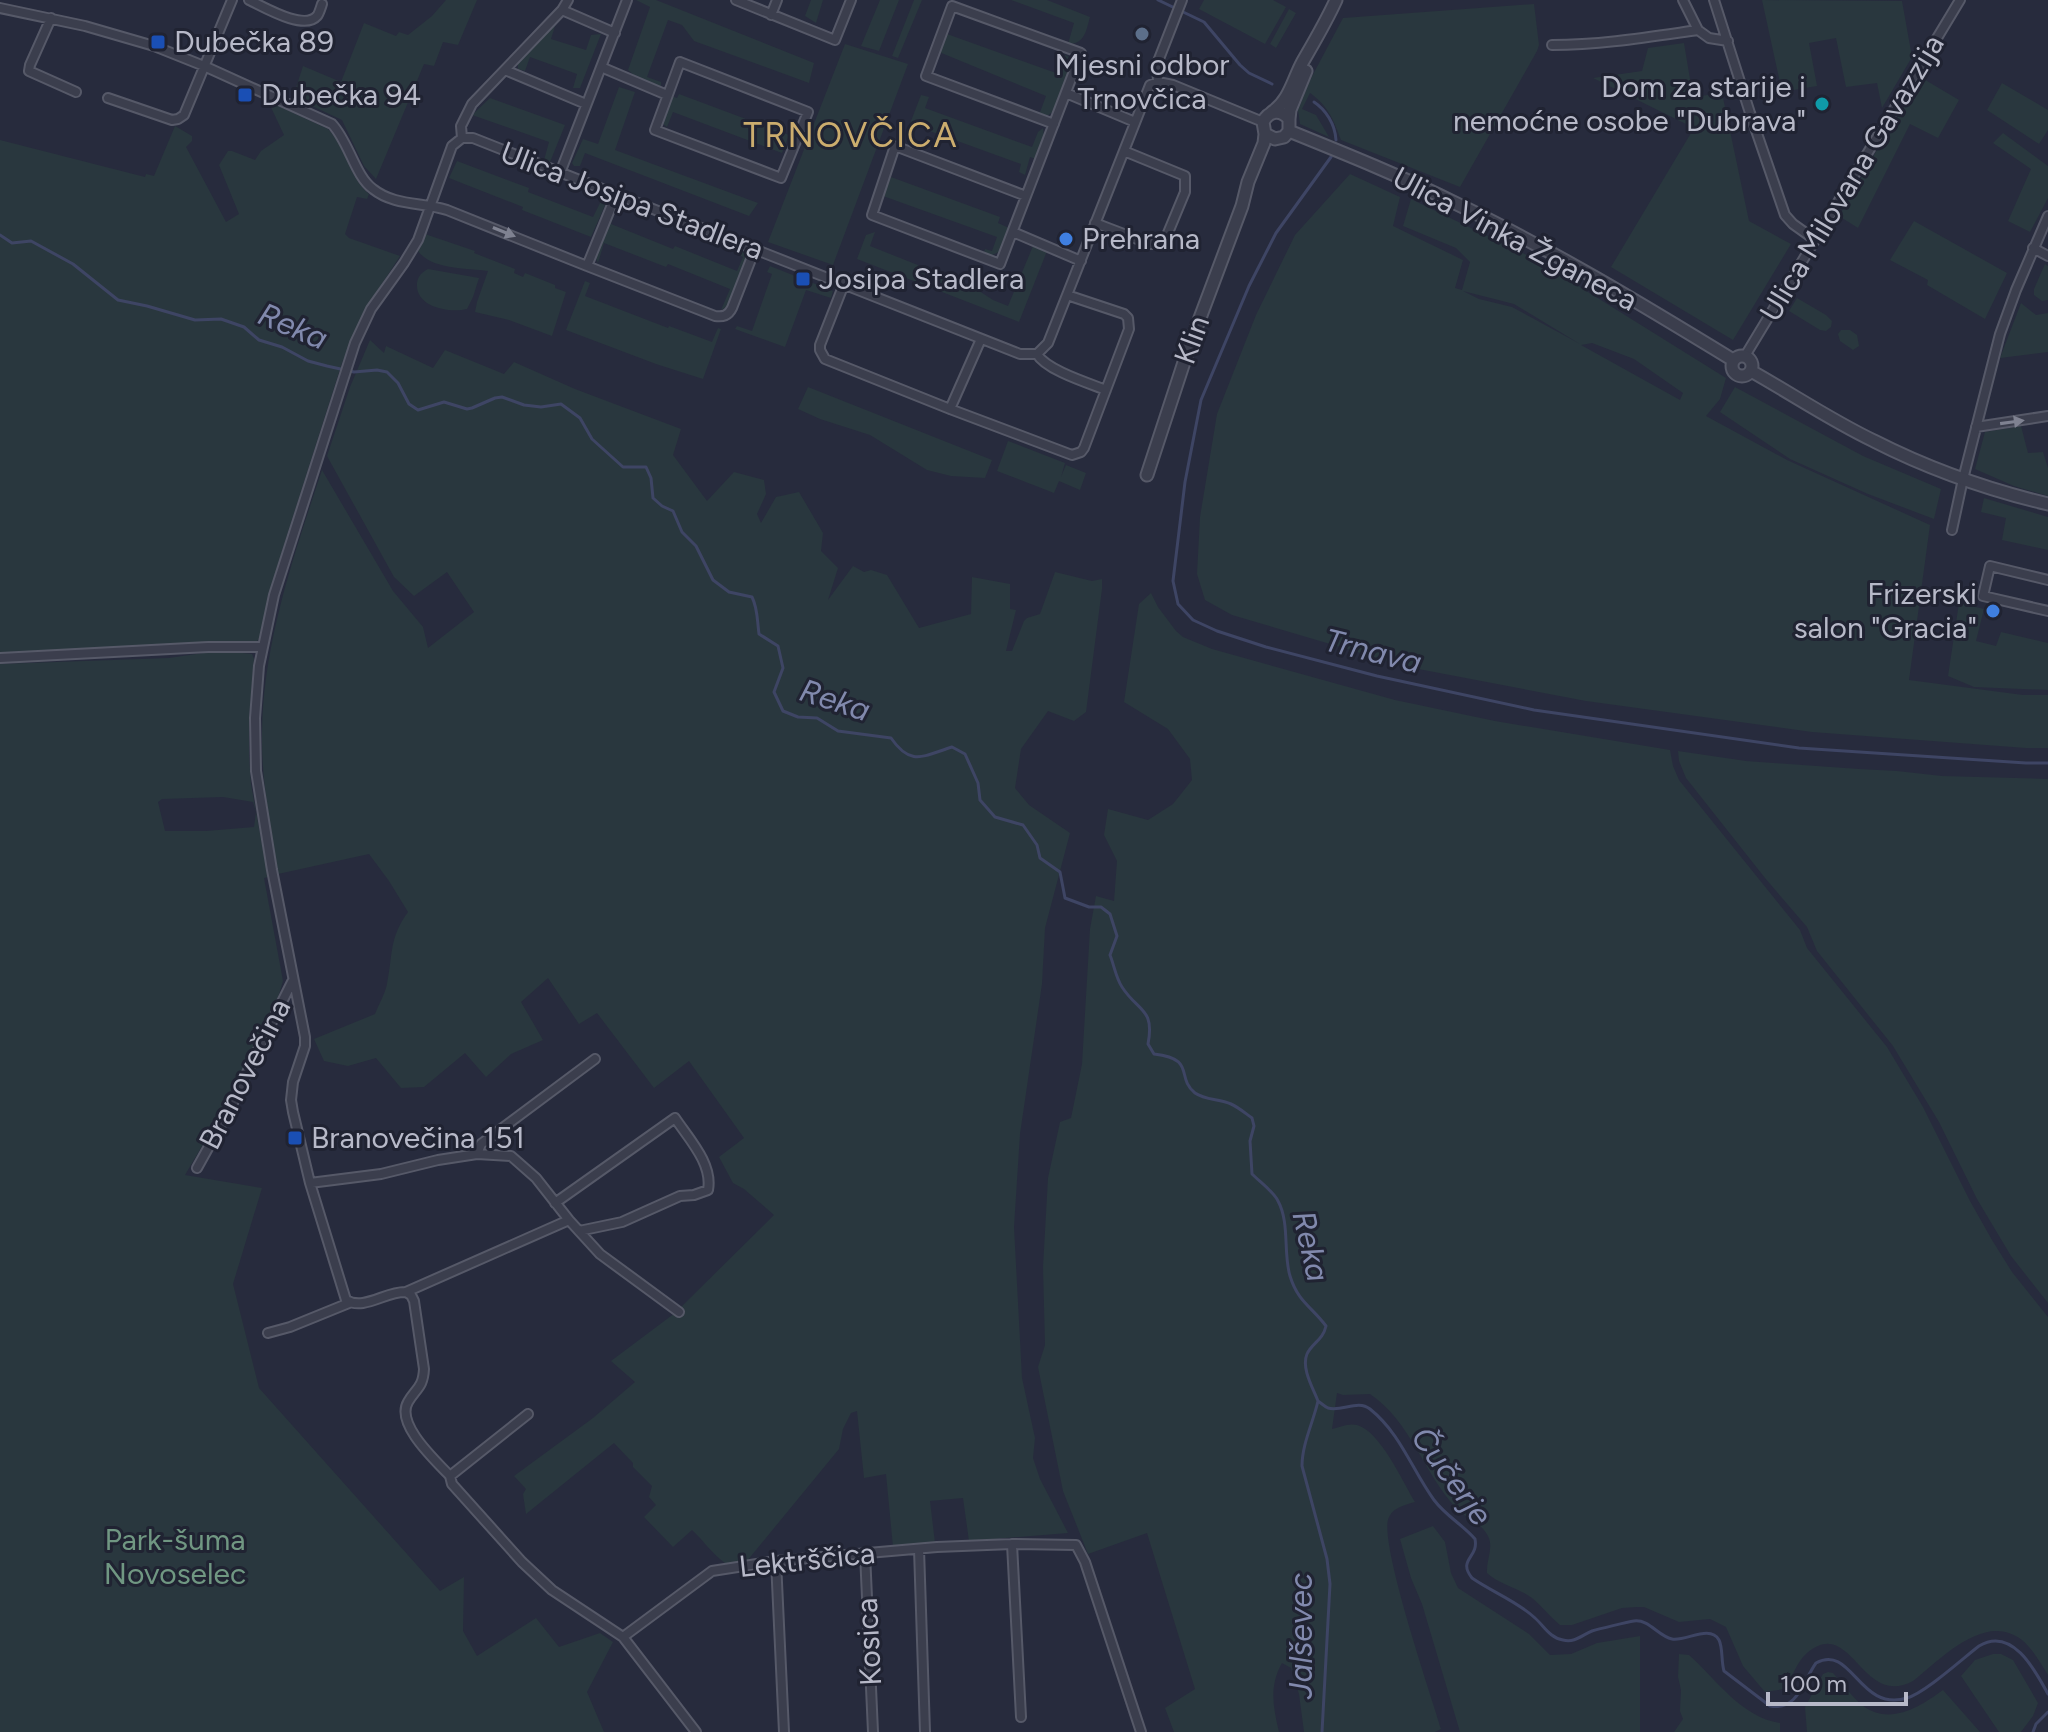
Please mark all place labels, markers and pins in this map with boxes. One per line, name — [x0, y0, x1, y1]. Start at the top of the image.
place label: Dubečka 89 — [174, 23, 334, 60]
marker: Mjesni odbor Trnovčica — [1133, 25, 1151, 43]
marker: Dubečka 89 — [149, 33, 167, 51]
place label: Mjesni odbor Trnovčica — [1054, 46, 1230, 117]
place label: Dom za starije i nemoćne osobe "Dubrava" — [1453, 68, 1806, 139]
place label: Dubečka 94 — [261, 76, 421, 113]
marker: Dubečka 94 — [236, 86, 254, 104]
marker: Dom za starije i nemoćne osobe "Dubrava" — [1813, 95, 1831, 113]
place label: Prehrana — [1082, 220, 1200, 257]
marker: Prehrana — [1057, 230, 1075, 248]
place label: Josipa Stadlera — [819, 260, 1024, 297]
marker: Josipa Stadlera — [794, 270, 812, 288]
place label: Frizerski salon "Gracia" — [1794, 575, 1977, 646]
marker: Frizerski salon "Gracia" — [1984, 602, 2002, 620]
place label: Branovečina 151 — [311, 1119, 525, 1156]
marker: Branovečina 151 — [286, 1129, 304, 1147]

